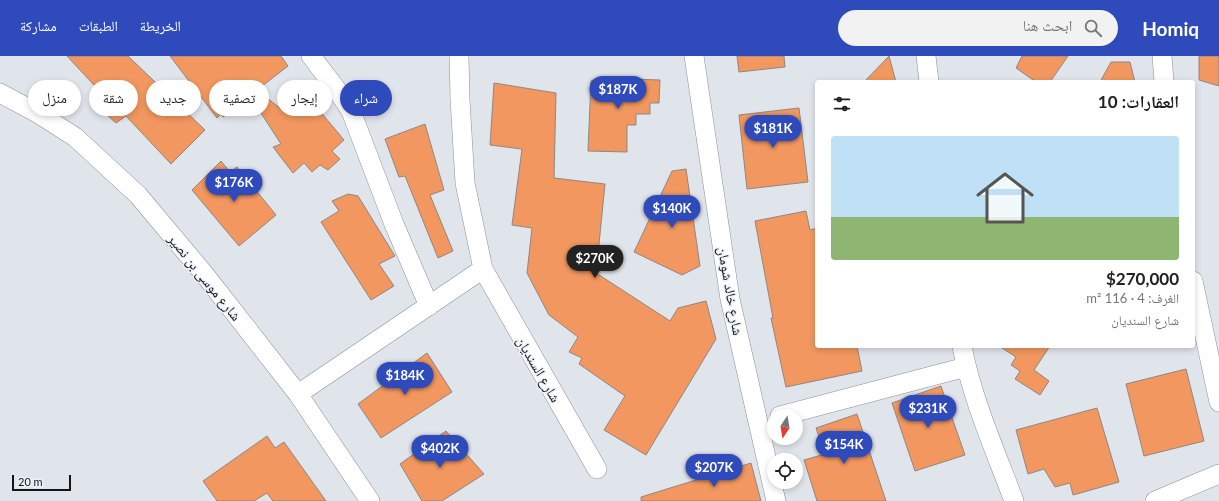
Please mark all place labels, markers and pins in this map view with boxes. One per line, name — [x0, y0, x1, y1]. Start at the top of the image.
pin: $187K — [590, 76, 646, 110]
pin: $181K — [745, 115, 801, 149]
pin: $176K — [206, 169, 262, 203]
pin: $140K — [644, 195, 700, 229]
pin: $270K — [567, 245, 623, 279]
pin: $184K — [377, 362, 433, 396]
pin: $231K — [900, 395, 956, 429]
pin: $154K — [816, 431, 872, 465]
pin: $402K — [412, 435, 468, 469]
pin: $207K — [686, 454, 742, 488]

